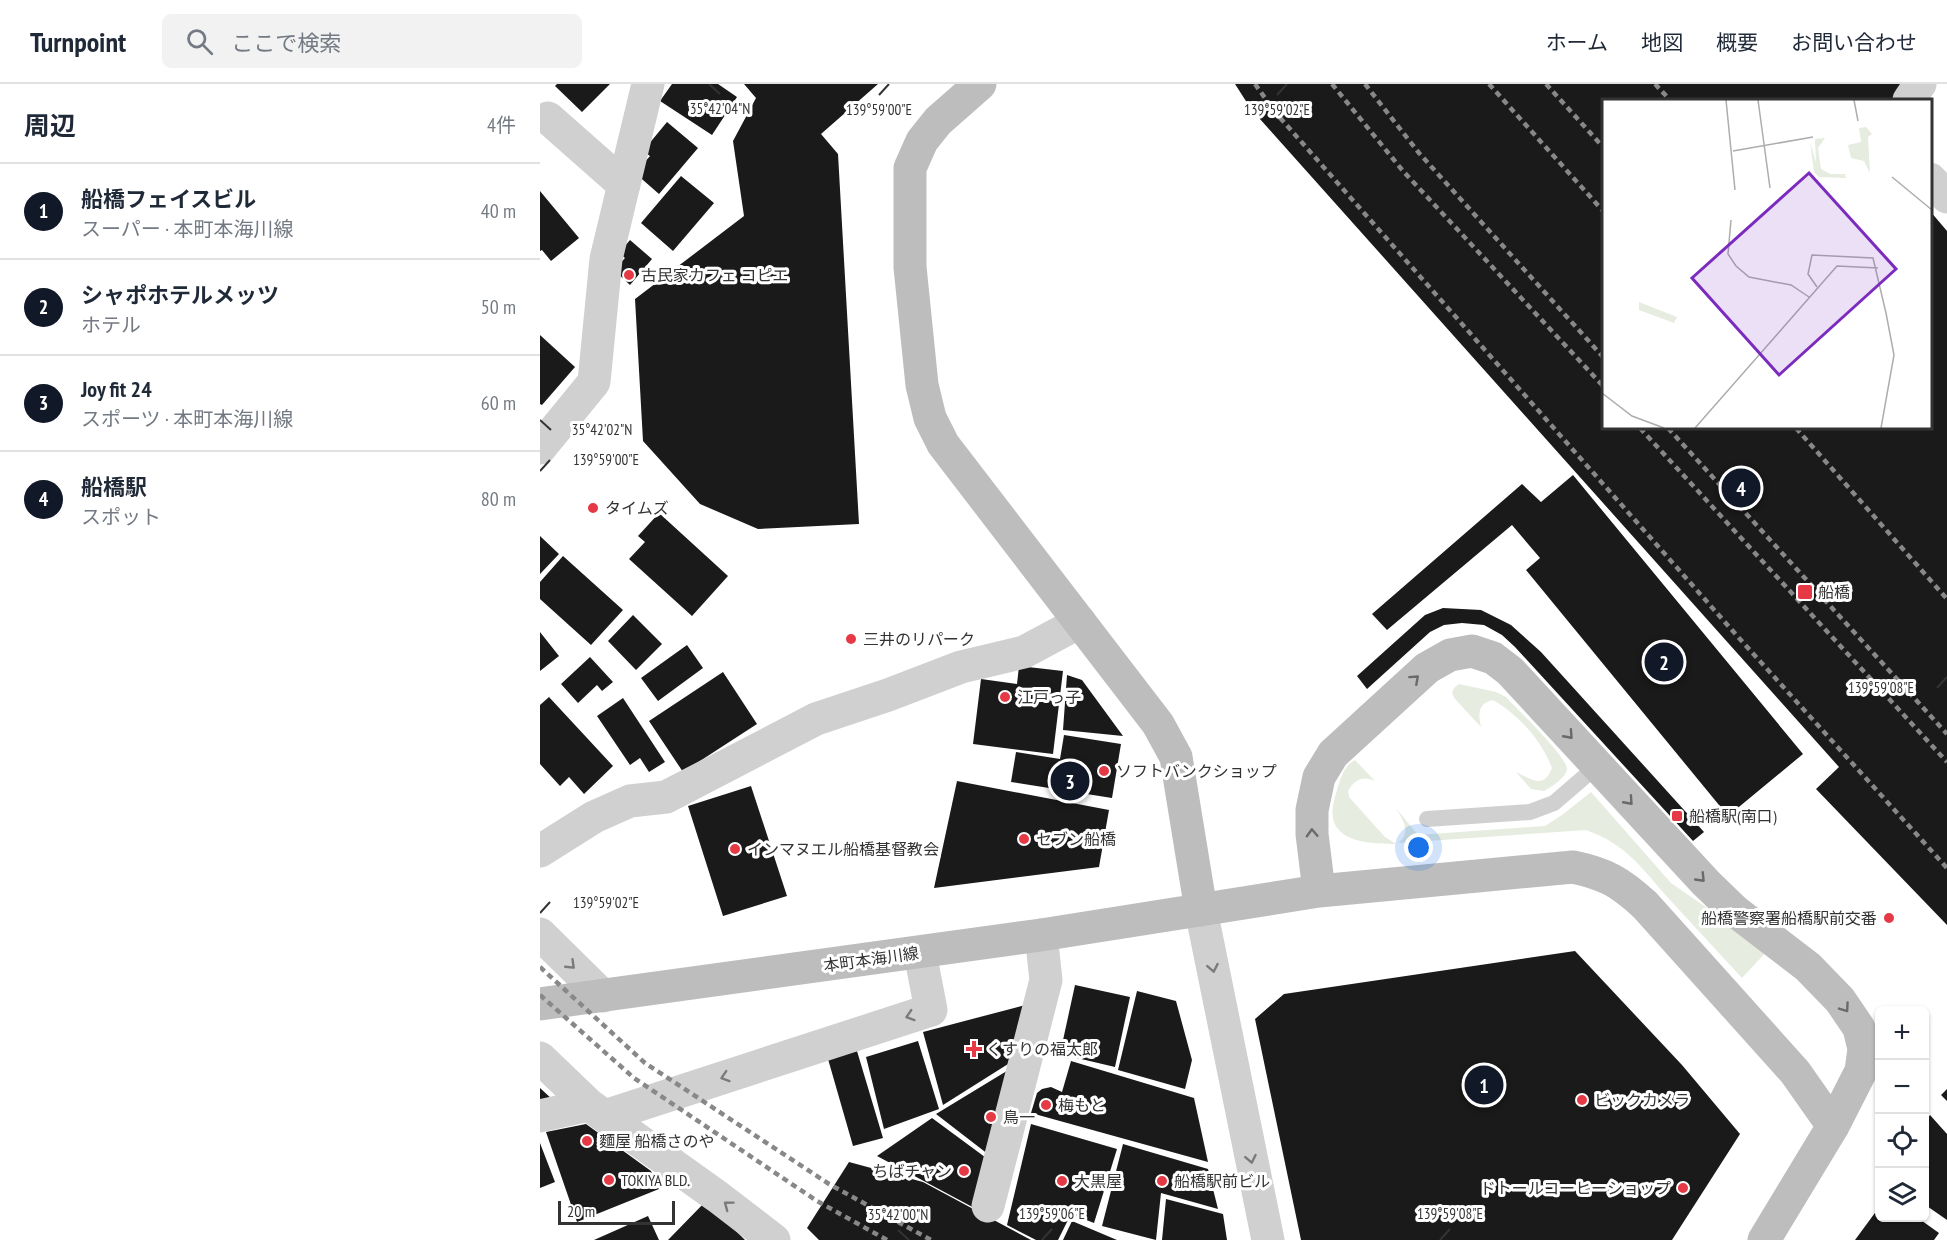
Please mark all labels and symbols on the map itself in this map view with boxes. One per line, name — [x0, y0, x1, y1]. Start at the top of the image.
text: 35°42'04"N — [690, 99, 750, 118]
inset map — [1602, 99, 1932, 429]
text: 139°59'00"E — [846, 100, 912, 119]
text: 139°59'02"E — [1244, 100, 1310, 119]
place label: 古民家カフェ コピエ — [641, 265, 788, 285]
marker: 古民家カフェ コピエ — [622, 268, 636, 282]
text: 35°42'02"N — [572, 420, 632, 439]
text: 139°59'00"E — [573, 450, 639, 469]
pin: 4 — [1722, 466, 1760, 510]
place label: タイムズ — [605, 498, 669, 518]
marker: タイムズ — [586, 501, 600, 515]
place label: 船橋 — [1818, 582, 1850, 602]
marker: 船橋 — [1796, 583, 1814, 601]
place label: 三井のリパーク — [863, 629, 975, 649]
marker: 三井のリパーク — [844, 632, 858, 646]
pin: 2 — [1644, 640, 1684, 684]
one-way arrow — [1408, 675, 1419, 686]
text: 139°59'08"E — [1848, 678, 1914, 697]
place label: 江戸っ子 — [1017, 687, 1081, 707]
marker: 江戸っ子 — [998, 690, 1012, 704]
one-way arrow — [1561, 728, 1572, 739]
pin: 3 — [1050, 758, 1090, 804]
place label: ソフトバンクショップ — [1116, 761, 1277, 781]
marker: ソフトバンクショップ — [1097, 764, 1111, 778]
one-way arrow — [1621, 793, 1632, 804]
place label: 船橋駅(南口) — [1689, 806, 1777, 826]
marker: 船橋駅(南口) — [1670, 809, 1684, 823]
one-way arrow — [1306, 828, 1319, 837]
place label: セブン船橋 — [1036, 829, 1116, 849]
marker: セブン船橋 — [1017, 832, 1031, 846]
your location — [1404, 833, 1433, 862]
place label: インマヌエル船橋基督教会 — [747, 839, 939, 859]
marker: インマヌエル船橋基督教会 — [728, 842, 742, 856]
one-way arrow — [1694, 870, 1705, 881]
text: 139°59'02"E — [573, 893, 639, 912]
place label: 船橋警察署船橋駅前交番 — [1701, 908, 1877, 928]
marker: 船橋警察署船橋駅前交番 — [1882, 911, 1896, 925]
street label: 本町本海川線 — [822, 942, 920, 976]
one-way arrow — [564, 958, 575, 969]
one-way arrow — [1206, 963, 1219, 973]
one-way arrow — [1838, 1001, 1849, 1012]
one-way arrow — [905, 1009, 916, 1022]
place label: くすりの福太郎 — [986, 1039, 1098, 1059]
marker: くすりの福太郎 — [967, 1042, 981, 1056]
pin: 1 — [1464, 1062, 1504, 1108]
one-way arrow — [720, 1070, 731, 1082]
place label: ビックカメラ — [1594, 1090, 1690, 1110]
marker: ビックカメラ — [1575, 1093, 1589, 1107]
place label: 梅もと — [1058, 1095, 1106, 1115]
marker: 梅もと — [1039, 1098, 1053, 1112]
place label: 鳥一 — [1003, 1107, 1035, 1127]
marker: 鳥一 — [984, 1110, 998, 1124]
place label: 麵屋 船橋さのや — [599, 1131, 714, 1151]
marker: 麵屋 船橋さのや — [580, 1134, 594, 1148]
one-way arrow — [1244, 1154, 1257, 1164]
place label: ちばチャン — [872, 1161, 952, 1181]
marker: ちばチャン — [957, 1164, 971, 1178]
place label: TOKIYA BLD. — [621, 1170, 690, 1190]
place label: 大黒屋 — [1074, 1171, 1122, 1191]
place label: 船橋駅前ビル — [1174, 1171, 1270, 1191]
marker: TOKIYA BLD. — [602, 1173, 616, 1187]
marker: 大黒屋 — [1055, 1174, 1069, 1188]
marker: 船橋駅前ビル — [1155, 1174, 1169, 1188]
place label: ドトールコーヒーショップ — [1480, 1178, 1671, 1198]
marker: ドトールコーヒーショップ — [1676, 1181, 1690, 1195]
scale bar — [558, 1198, 675, 1226]
one-way arrow — [723, 1201, 734, 1212]
text: 139°59'06"E — [1019, 1204, 1085, 1223]
text: 139°59'08"E — [1417, 1204, 1483, 1223]
text: 35°42'00"N — [868, 1205, 928, 1224]

